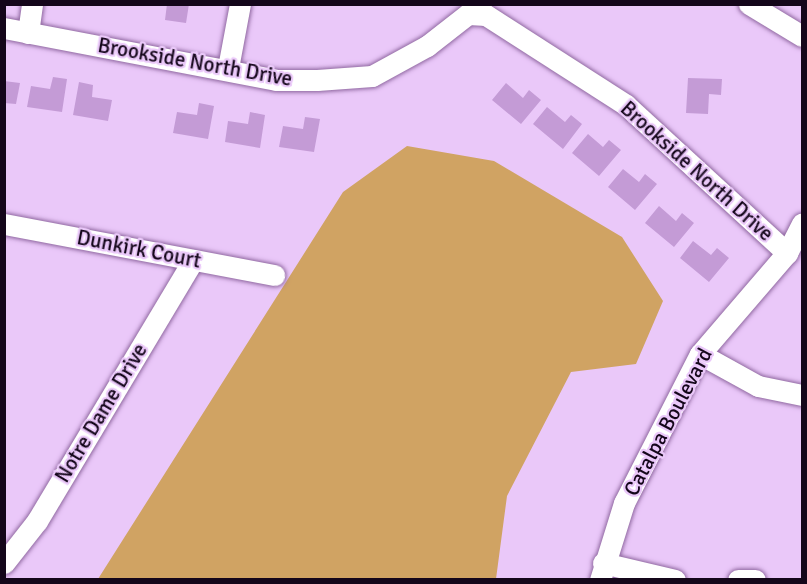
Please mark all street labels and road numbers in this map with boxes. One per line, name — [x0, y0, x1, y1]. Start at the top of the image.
street label: Brookside North Drive — [96, 32, 294, 92]
street label: Brookside North Drive — [615, 96, 779, 246]
street label: Dunkirk Court — [75, 225, 203, 273]
street label: Notre Dame Drive — [50, 339, 152, 487]
street label: Catalpa Boulevard — [618, 344, 718, 500]

